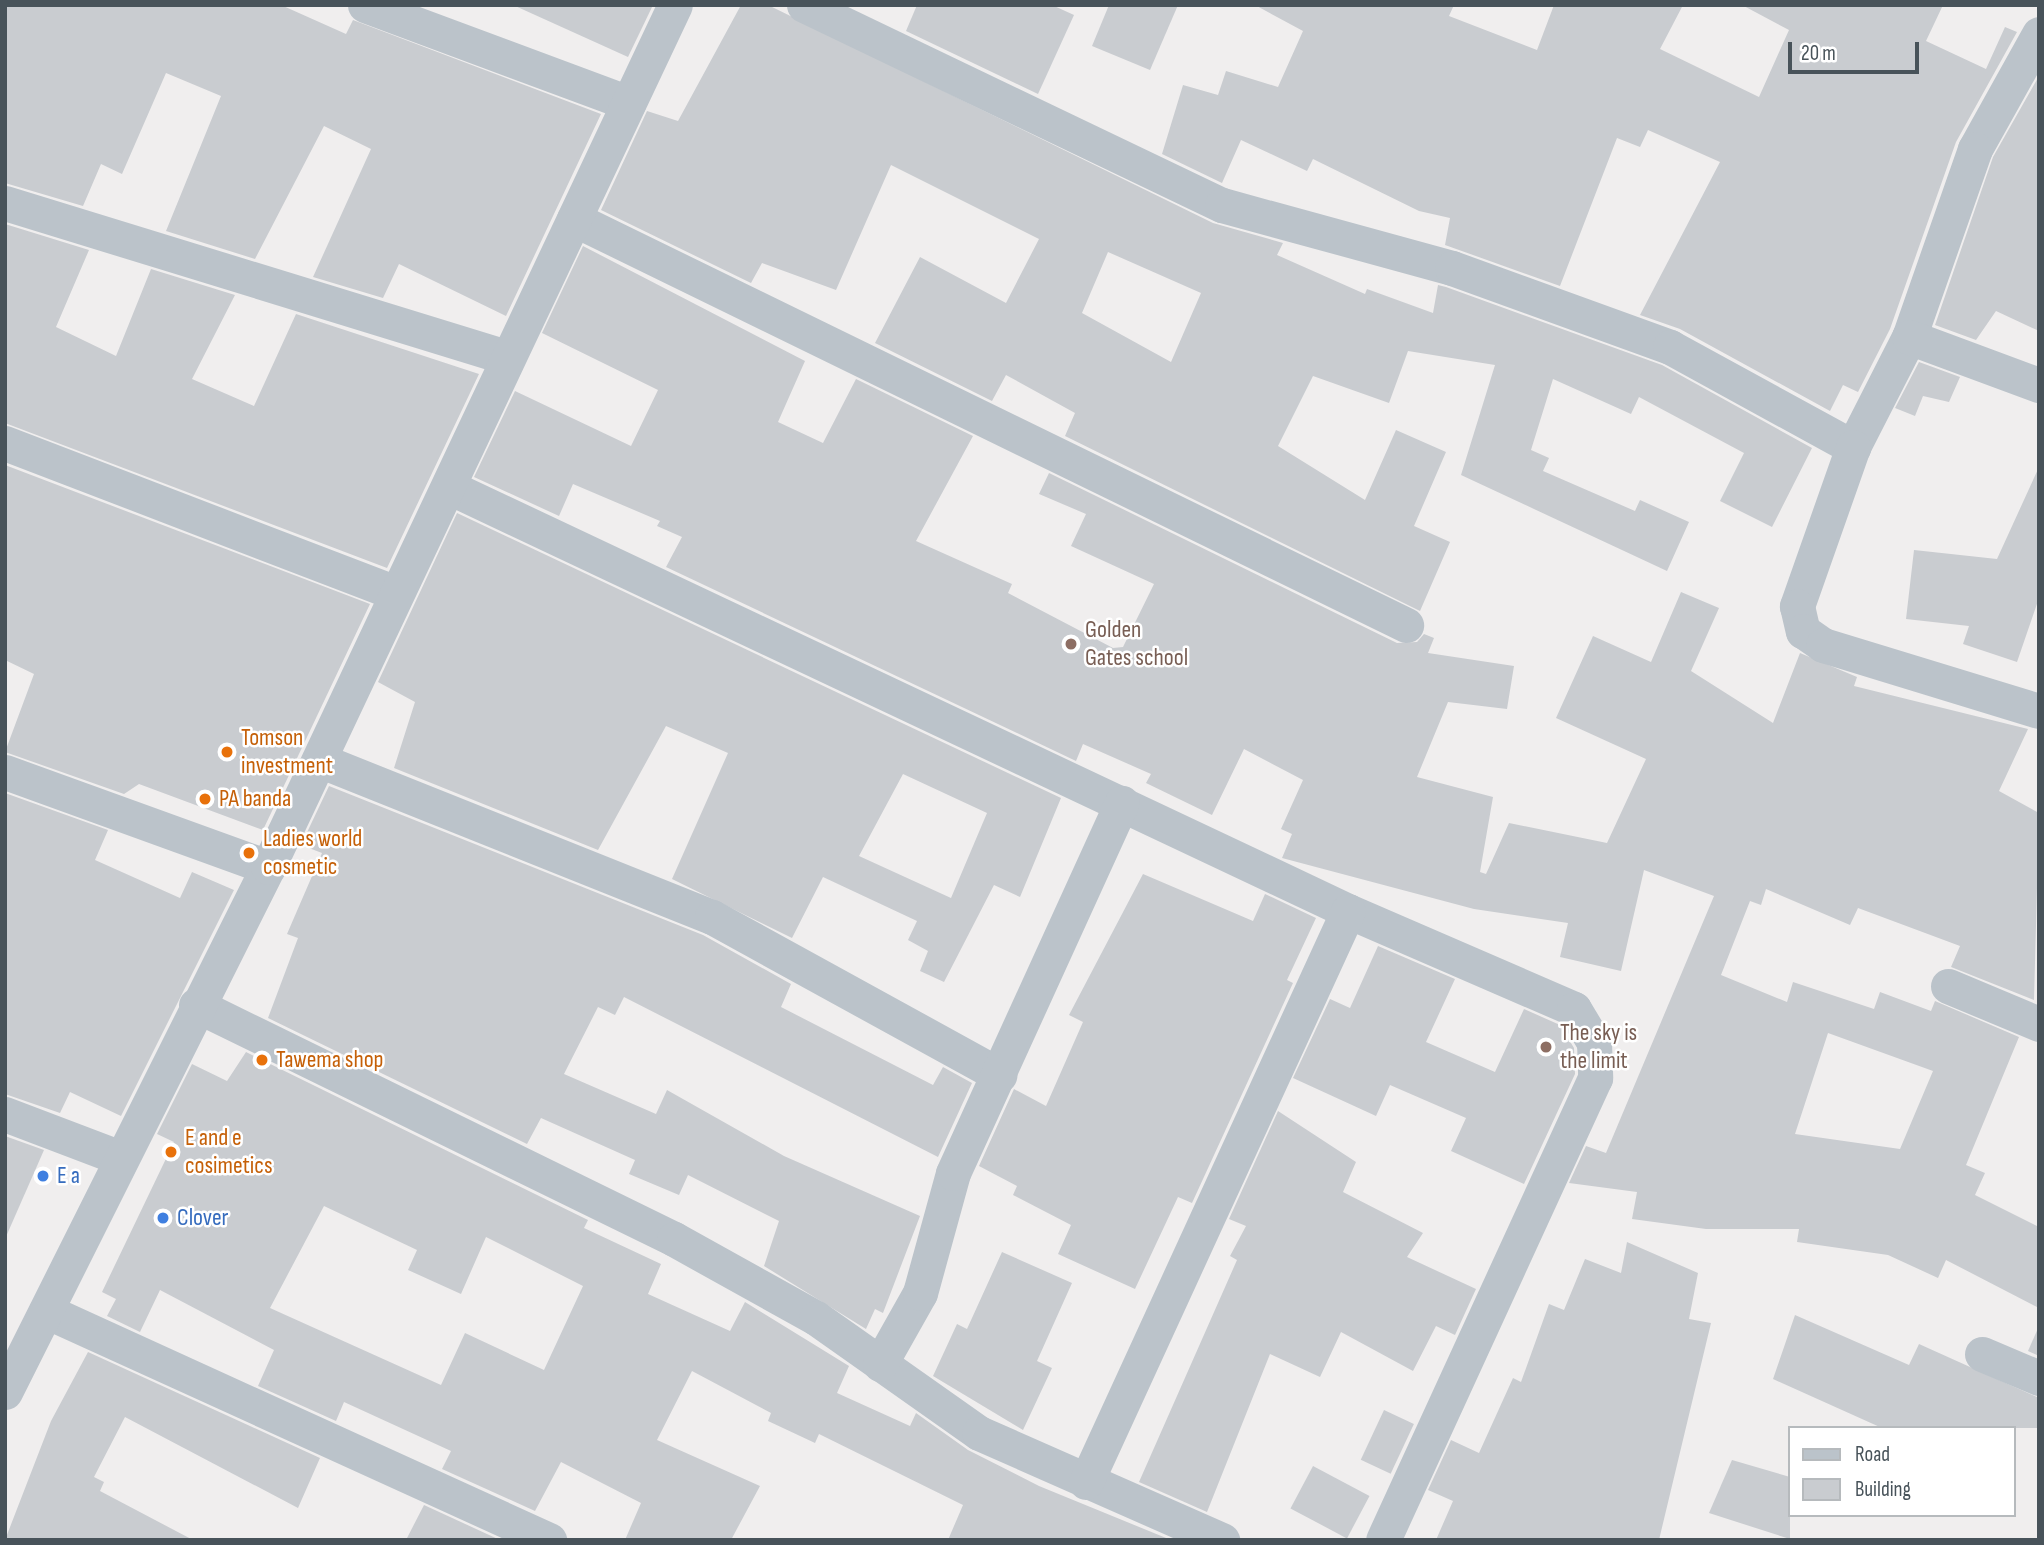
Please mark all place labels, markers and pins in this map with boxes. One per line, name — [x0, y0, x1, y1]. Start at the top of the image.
place label: Golden Gates school — [1085, 616, 1188, 672]
marker: Golden Gates school — [1063, 636, 1079, 652]
place label: Tomson investment — [241, 724, 333, 780]
marker: Tomson investment — [219, 744, 235, 760]
place label: PA banda — [219, 785, 291, 813]
marker: PA banda — [197, 791, 213, 807]
place label: Ladies world cosmetic — [263, 825, 362, 881]
marker: Ladies world cosmetic — [241, 845, 257, 861]
place label: The sky is the limit — [1560, 1019, 1637, 1075]
marker: The sky is the limit — [1538, 1039, 1554, 1055]
place label: Tawema shop — [276, 1046, 384, 1074]
marker: Tawema shop — [254, 1052, 270, 1068]
place label: E and e cosimetics — [185, 1124, 273, 1180]
marker: E and e cosimetics — [163, 1144, 179, 1160]
place label: E a — [57, 1162, 80, 1190]
marker: E a — [35, 1168, 51, 1184]
place label: Clover — [177, 1204, 229, 1232]
marker: Clover — [155, 1210, 171, 1226]

